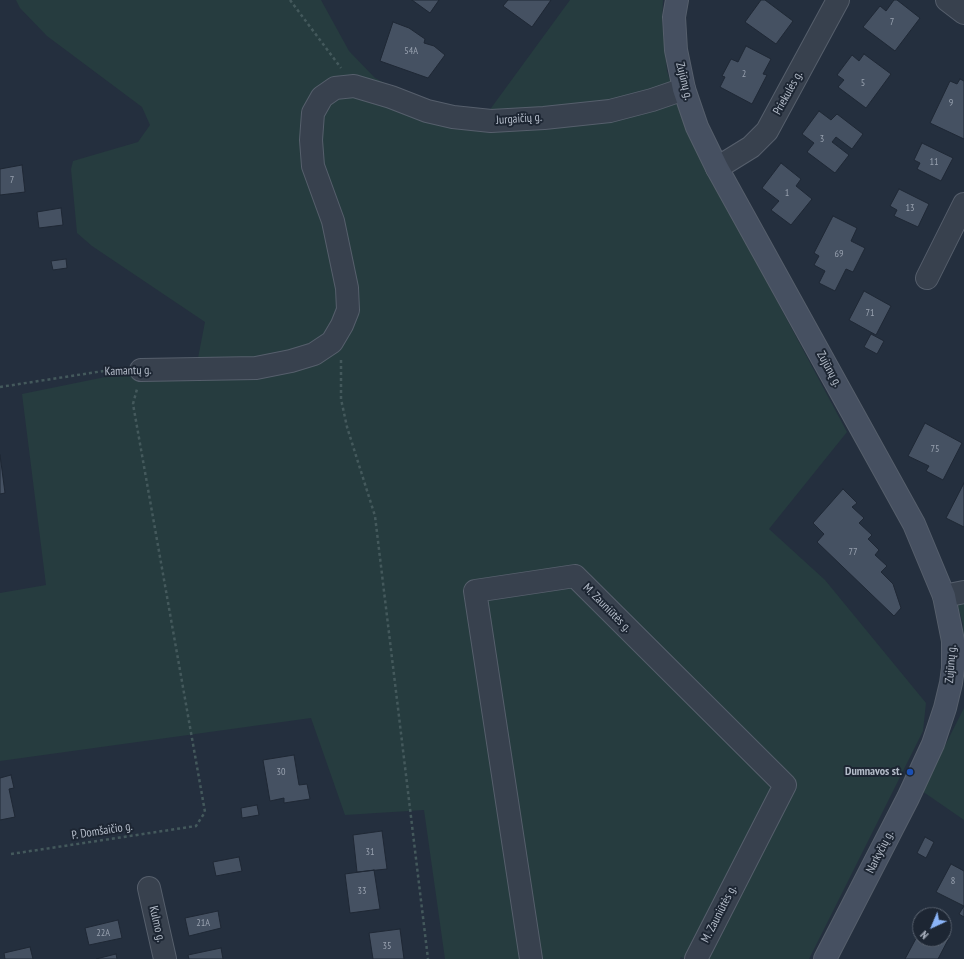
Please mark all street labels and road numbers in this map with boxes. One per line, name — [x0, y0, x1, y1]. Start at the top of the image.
street label: Zujūnų g. — [672, 61, 696, 101]
street label: Priekulės g. — [770, 69, 806, 117]
street label: Jurgaičių g. — [496, 110, 542, 128]
street label: Zujūnų g. — [813, 349, 845, 389]
street label: Kamantų g. — [104, 363, 152, 379]
street label: M. Zauniūtės g. — [580, 581, 634, 635]
street label: Zujūnų g. — [942, 644, 960, 684]
street label: P. Domšaičio g. — [70, 819, 134, 843]
street label: Narkyčių g. — [863, 828, 897, 876]
street label: M. Zauniūtės g. — [698, 883, 740, 945]
street label: Kulmo g. — [146, 905, 168, 943]

